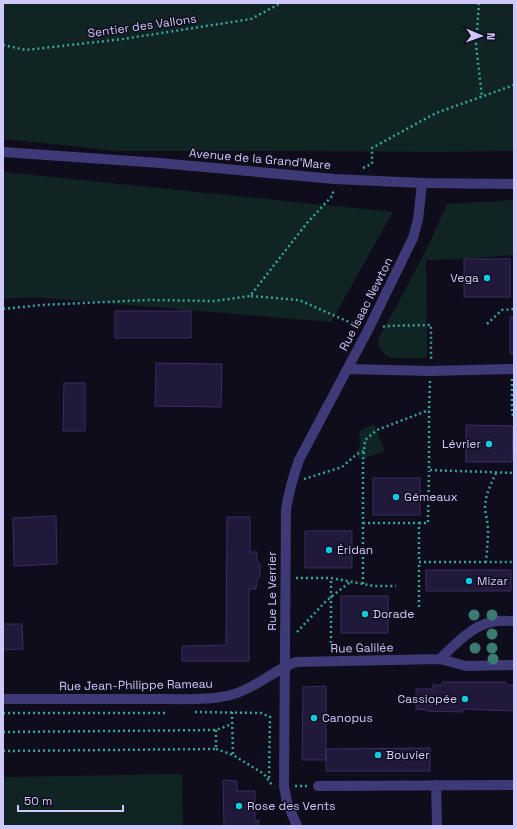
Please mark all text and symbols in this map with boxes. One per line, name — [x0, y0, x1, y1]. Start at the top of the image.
street label: Sentier des Vallons — [87, 10, 197, 42]
north arrow — [461, 16, 501, 56]
text: N — [484, 32, 498, 40]
street label: Avenue de la Grand'Mare — [188, 145, 332, 173]
street label: Rue Isaac Newton — [336, 255, 396, 353]
place label: Vega — [450, 270, 479, 286]
marker: Vega — [482, 273, 492, 283]
place label: Lévrier — [442, 436, 481, 452]
marker: Lévrier — [484, 439, 494, 449]
place label: Gémeaux — [404, 489, 458, 505]
marker: Gémeaux — [391, 492, 401, 502]
place label: Éridan — [337, 542, 373, 558]
marker: Éridan — [324, 545, 334, 555]
street label: Rue Le Verrier — [264, 551, 280, 631]
place label: Mizar — [477, 573, 508, 589]
marker: Mizar — [464, 576, 474, 586]
place label: Dorade — [373, 606, 414, 622]
marker: Dorade — [360, 609, 370, 619]
street label: Rue Galilée — [330, 639, 394, 657]
street label: Rue Jean-Philippe Rameau — [59, 676, 213, 694]
place label: Cassiopée — [398, 691, 457, 707]
marker: Cassiopée — [460, 694, 470, 704]
place label: Canopus — [322, 710, 373, 726]
marker: Canopus — [309, 713, 319, 723]
place label: Bouvier — [386, 747, 430, 763]
marker: Bouvier — [373, 750, 383, 760]
scale bar — [18, 787, 123, 813]
text: 50 m — [24, 793, 52, 809]
place label: Rose des Vents — [247, 798, 336, 814]
marker: Rose des Vents — [234, 801, 244, 811]

